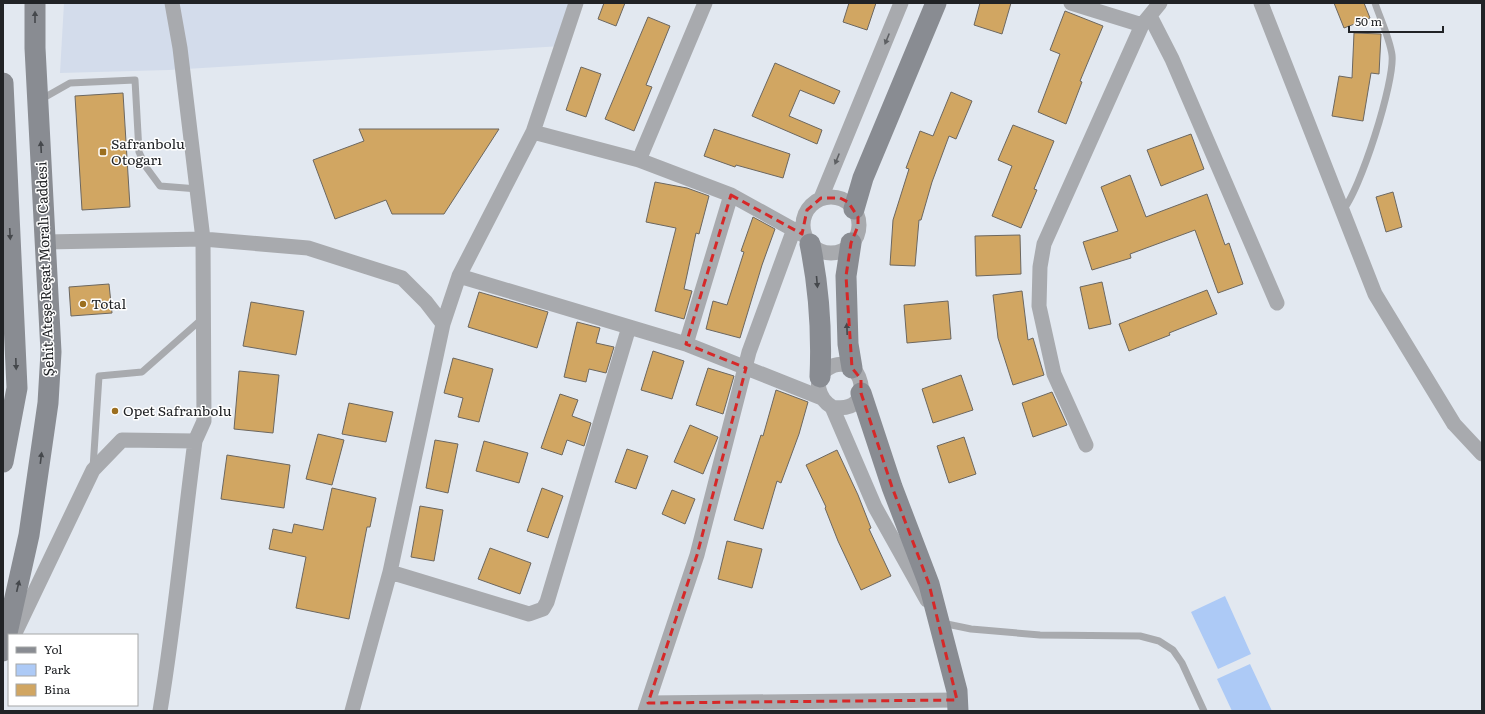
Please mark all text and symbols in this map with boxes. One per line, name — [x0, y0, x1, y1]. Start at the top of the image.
scale bar — [1349, 8, 1443, 34]
one-way arrow — [32, 10, 38, 23]
text: 50 m — [1355, 12, 1382, 30]
one-way arrow — [883, 34, 889, 46]
place label: Safranbolu Otogarı — [111, 133, 185, 169]
one-way arrow — [37, 141, 44, 153]
marker: Safranbolu Otogarı — [98, 147, 108, 157]
one-way arrow — [834, 154, 840, 166]
street label: Şehit Ateşe Reşat Moralı Caddesi — [30, 161, 58, 377]
one-way arrow — [7, 228, 14, 240]
one-way arrow — [814, 276, 820, 288]
place label: Total — [91, 293, 126, 313]
marker: Total — [78, 299, 88, 309]
one-way arrow — [844, 323, 851, 335]
one-way arrow — [13, 358, 19, 371]
place label: Opet Safranbolu — [123, 400, 232, 420]
marker: Opet Safranbolu — [110, 406, 120, 416]
one-way arrow — [38, 452, 45, 464]
one-way arrow — [15, 580, 21, 592]
legend — [8, 634, 138, 706]
text: Yol — [44, 640, 62, 658]
text: Park — [44, 660, 71, 678]
text: Bina — [44, 680, 71, 698]

